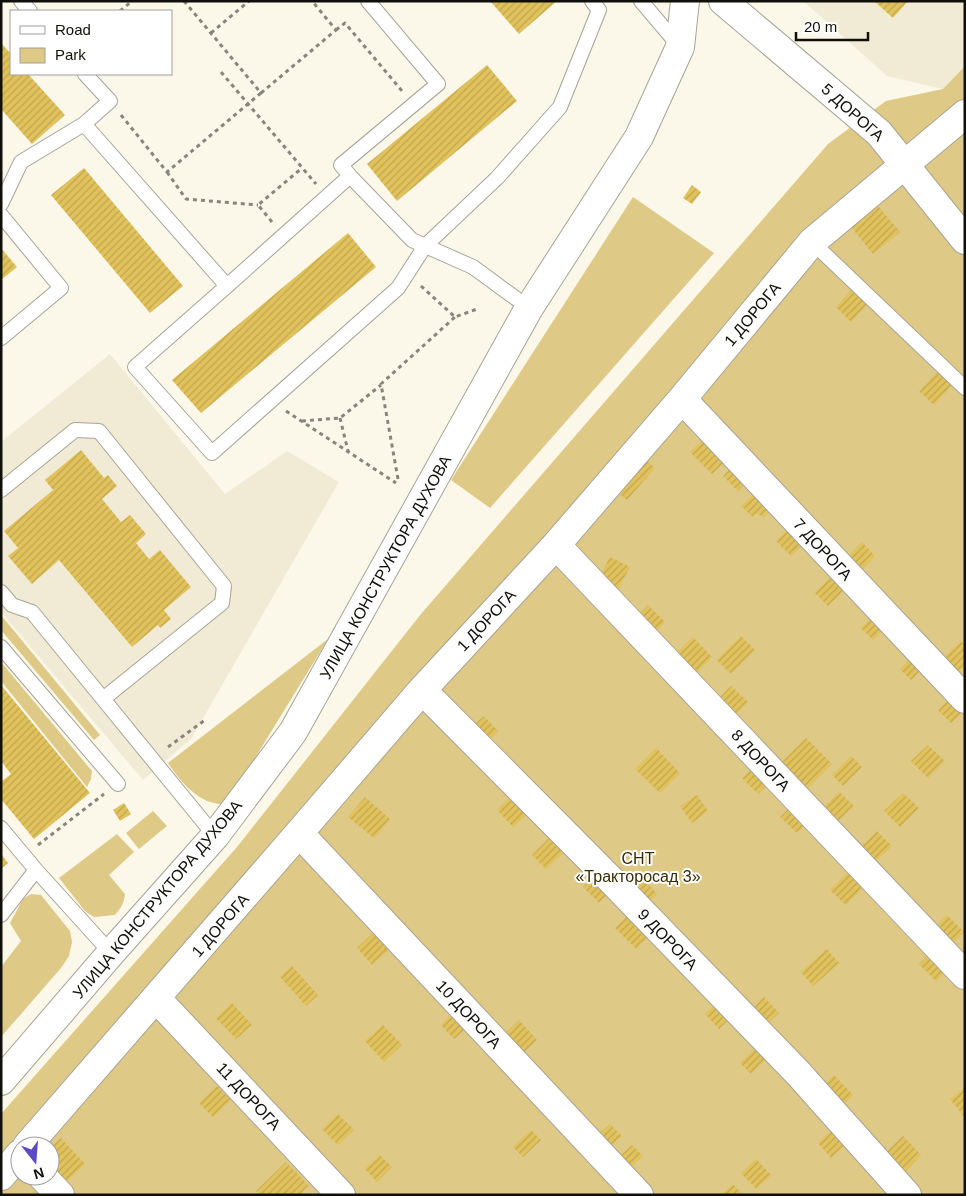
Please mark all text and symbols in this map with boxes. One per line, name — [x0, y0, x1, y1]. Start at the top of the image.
legend — [10, 10, 172, 75]
scale bar — [796, 10, 868, 42]
text: 20 m — [804, 18, 837, 35]
text: Road — [55, 21, 91, 38]
text: Park — [55, 46, 86, 63]
street label: 5 ДОРОГА — [818, 80, 887, 145]
street label: 1 ДОРОГА — [721, 279, 784, 350]
street label: УЛИЦА КОНСТРУКТОРА ДУХОВА — [317, 452, 454, 682]
street label: 7 ДОРОГА — [790, 515, 856, 584]
street label: 1 ДОРОГА — [454, 586, 519, 655]
street label: 8 ДОРОГА — [728, 726, 794, 795]
street label: УЛИЦА КОНСТРУКТОРА ДУХОВА — [70, 797, 245, 1002]
park label: СНТ «Тракторосад 3» — [575, 850, 701, 885]
street label: 1 ДОРОГА — [188, 890, 252, 960]
street label: 9 ДОРОГА — [635, 906, 701, 973]
street label: 10 ДОРОГА — [433, 977, 505, 1052]
street label: 11 ДОРОГА — [213, 1059, 284, 1134]
north arrow — [10, 1136, 60, 1186]
text: N — [32, 1164, 46, 1183]

